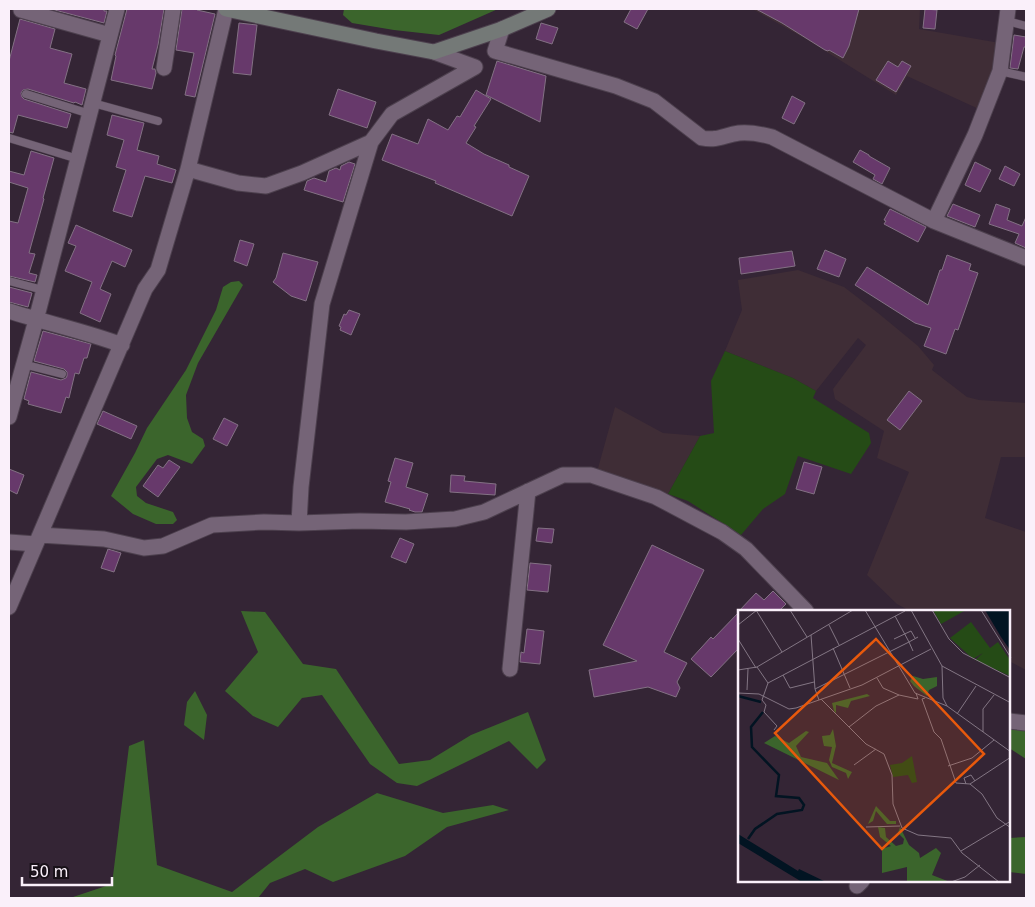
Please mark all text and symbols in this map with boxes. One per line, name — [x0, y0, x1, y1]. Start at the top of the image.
inset map — [738, 610, 1010, 882]
scale bar — [22, 854, 112, 886]
text: 50 m — [30, 863, 68, 881]

